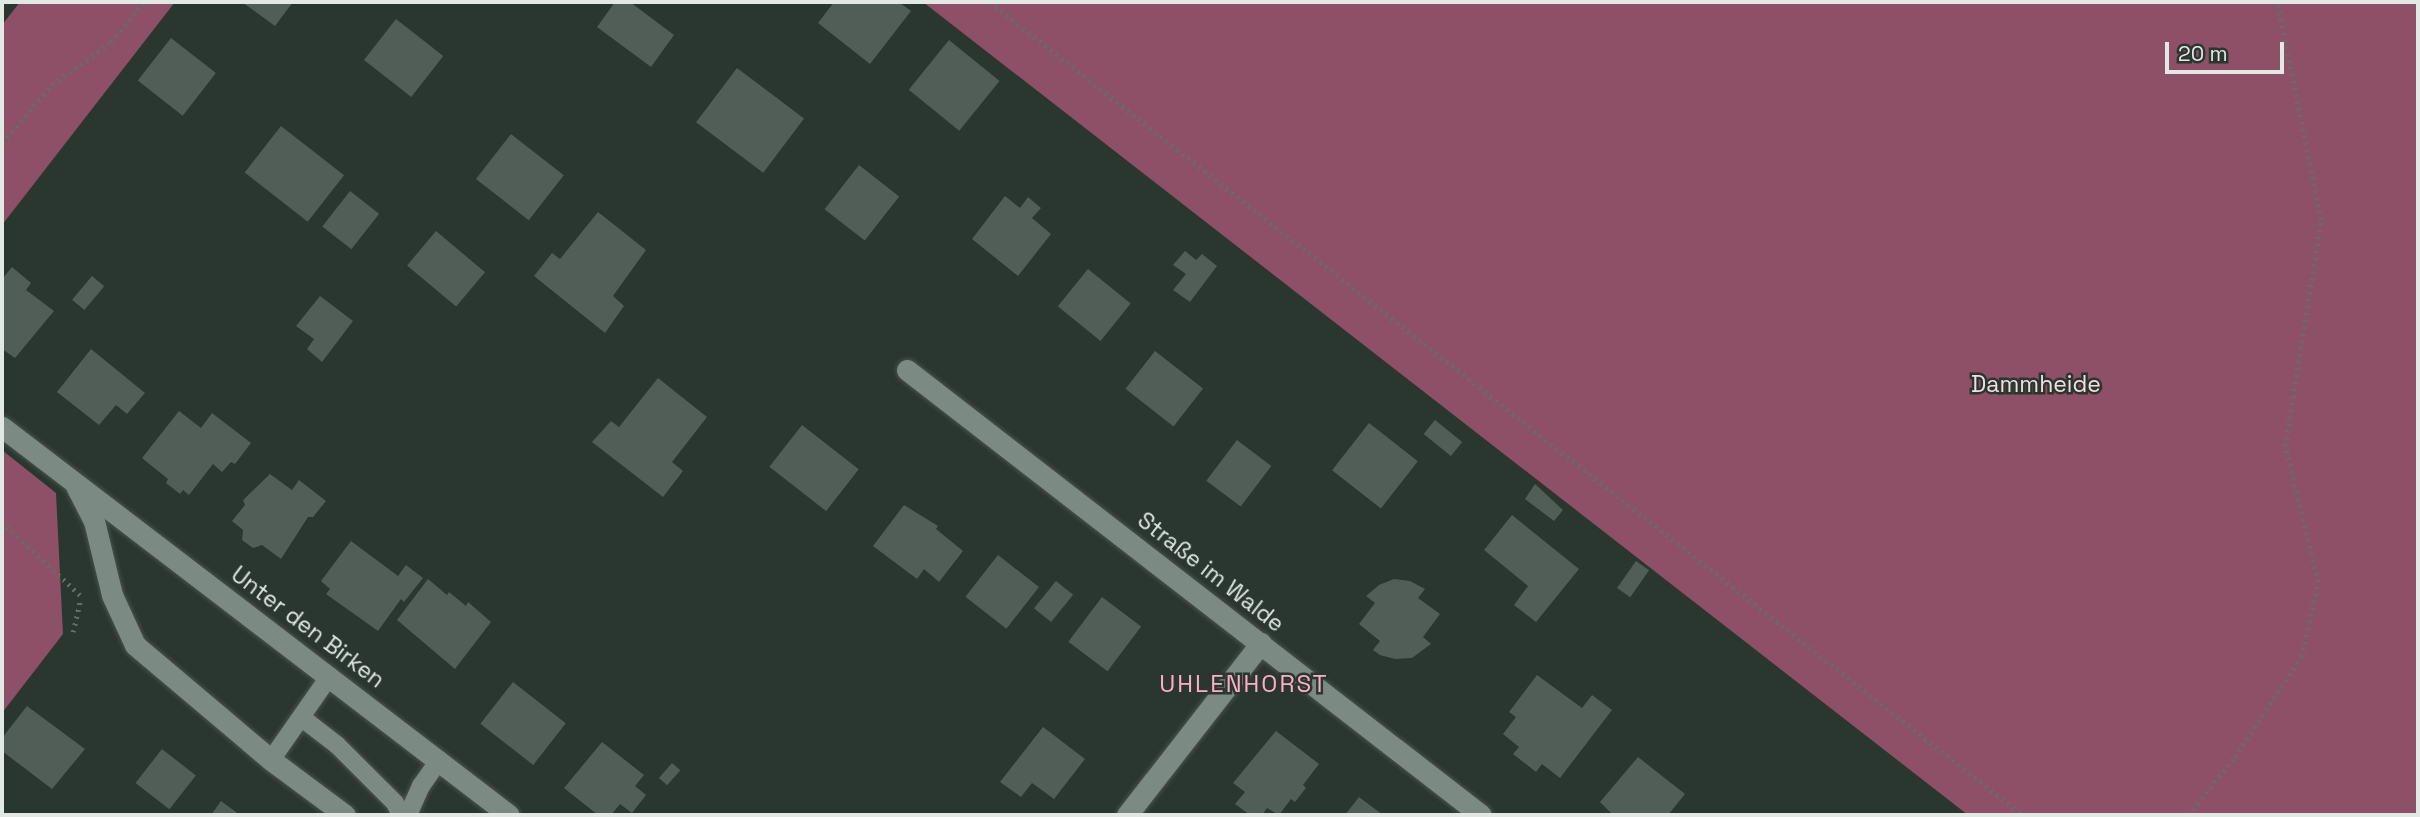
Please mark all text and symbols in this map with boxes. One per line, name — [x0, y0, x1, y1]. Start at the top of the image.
scale bar — [2168, 28, 2287, 72]
text: 20 m — [2178, 40, 2228, 67]
park label: Dammheide — [1971, 370, 2101, 398]
street label: Straße im Walde — [1132, 506, 1290, 638]
street label: Unter den Birken — [226, 560, 390, 694]
district label: UHLENHORST — [1161, 670, 1327, 698]

